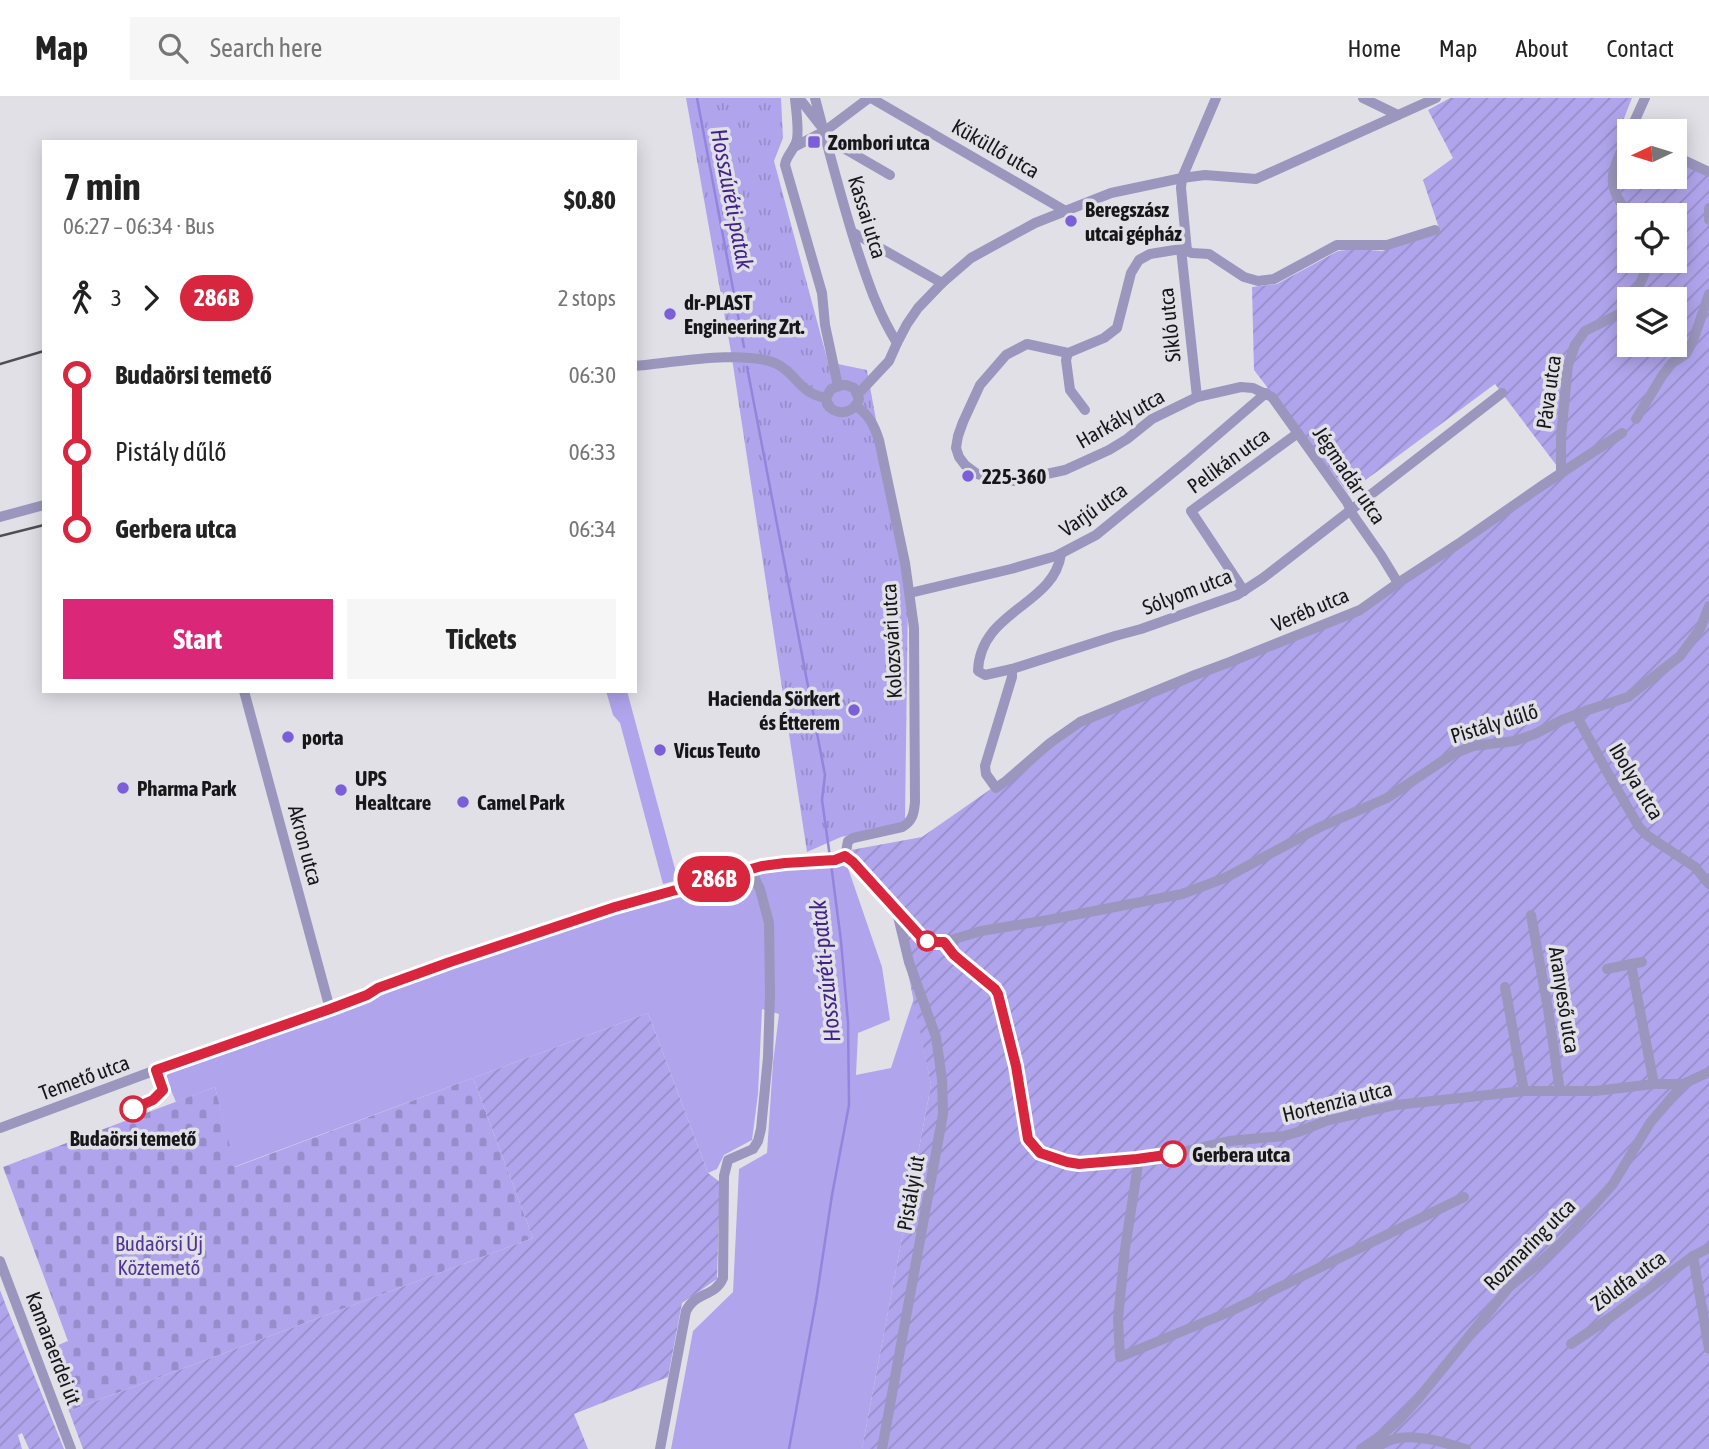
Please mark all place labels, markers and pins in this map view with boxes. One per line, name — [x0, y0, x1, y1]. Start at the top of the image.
place label: Zombori utca — [828, 130, 930, 154]
marker: Zombori utca — [806, 134, 822, 150]
place label: Beregszász utcai gépház — [1085, 197, 1182, 245]
marker: Beregszász utcai gépház — [1063, 213, 1079, 229]
place label: dr-PLAST Engineering Zrt. — [684, 290, 805, 338]
marker: dr-PLAST Engineering Zrt. — [662, 306, 678, 322]
place label: 225-360 — [982, 464, 1047, 488]
marker: 225-360 — [960, 468, 976, 484]
place label: Hacienda Sörkert és Étterem — [708, 686, 840, 734]
marker: Hacienda Sörkert és Étterem — [846, 702, 862, 718]
place label: porta — [302, 725, 344, 749]
marker: porta — [280, 729, 296, 745]
place label: Vicus Teuto — [673, 738, 761, 762]
marker: Vicus Teuto — [652, 742, 668, 758]
place label: UPS Healtcare — [355, 766, 431, 814]
place label: Pharma Park — [137, 776, 237, 800]
marker: Pharma Park — [115, 780, 131, 796]
marker: UPS Healtcare — [333, 782, 349, 798]
place label: Camel Park — [477, 790, 565, 814]
marker: Camel Park — [455, 794, 471, 810]
unlabelled marker — [917, 931, 937, 951]
marker: Budaörsi temető — [120, 1096, 146, 1122]
place label: Budaörsi temető — [70, 1126, 196, 1150]
marker: Gerbera utca — [1160, 1141, 1186, 1167]
place label: Gerbera utca — [1192, 1142, 1291, 1166]

